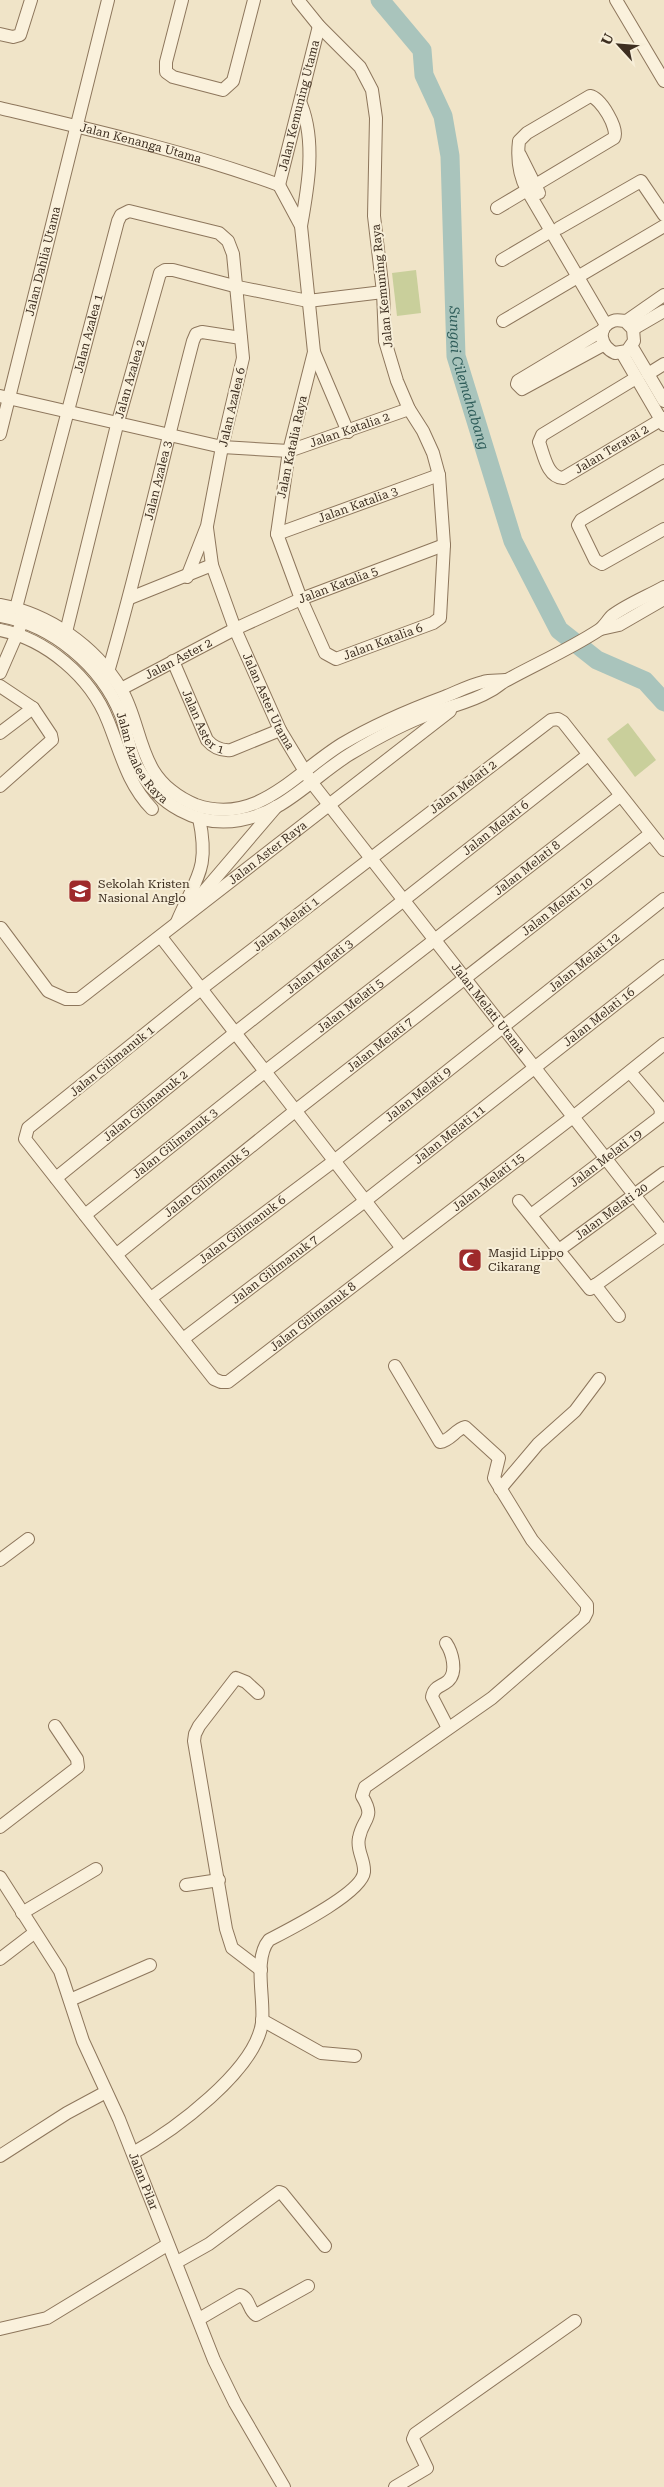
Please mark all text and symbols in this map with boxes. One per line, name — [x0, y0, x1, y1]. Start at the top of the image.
north arrow — [594, 20, 644, 70]
text: U — [598, 31, 617, 48]
street label: Jalan Kemuning Utama — [276, 38, 322, 172]
street label: Jalan Kenanga Utama — [78, 120, 204, 166]
street label: Jalan Dahlia Utama — [23, 205, 63, 318]
street label: Jalan Kemuning Raya — [368, 223, 395, 349]
street label: Jalan Azalea 1 — [71, 292, 106, 374]
water label: Sungai Cilemahabang — [446, 305, 492, 451]
street label: Jalan Azalea 2 — [112, 338, 148, 420]
street label: Jalan Azalea 6 — [216, 366, 248, 448]
street label: Jalan Katalia Raya — [274, 394, 310, 500]
street label: Jalan Katalia 2 — [308, 409, 392, 450]
street label: Jalan Teratai 2 — [572, 422, 651, 477]
street label: Jalan Azalea 3 — [142, 439, 175, 522]
street label: Jalan Katalia 3 — [316, 484, 400, 525]
street label: Jalan Katalia 5 — [296, 564, 380, 606]
street label: Jalan Katalia 6 — [341, 620, 425, 663]
street label: Jalan Aster 2 — [143, 635, 215, 682]
street label: Jalan Aster Utama — [240, 651, 297, 753]
street label: Jalan Aster 1 — [179, 688, 226, 757]
street label: Jalan Azalea Raya — [113, 710, 171, 807]
street label: Jalan Melati 2 — [427, 757, 499, 817]
street label: Jalan Melati 6 — [460, 797, 532, 858]
street label: Jalan Aster Raya — [226, 818, 310, 887]
street label: Jalan Melati 8 — [491, 838, 563, 898]
street label: Jalan Melati 10 — [519, 874, 596, 939]
place label: Sekolah Kristen Nasional Anglo — [98, 877, 190, 905]
school or university icon: Sekolah Kristen Nasional Anglo — [67, 878, 93, 904]
street label: Jalan Melati 1 — [250, 894, 322, 954]
street label: Jalan Melati 12 — [546, 930, 623, 995]
street label: Jalan Melati 3 — [284, 936, 356, 997]
street label: Jalan Melati Utama — [449, 960, 528, 1057]
street label: Jalan Melati 5 — [314, 975, 386, 1036]
street label: Jalan Melati 16 — [561, 985, 638, 1049]
street label: Jalan Melati 7 — [344, 1014, 416, 1075]
street label: Jalan Gilimanuk 1 — [67, 1022, 157, 1099]
street label: Jalan Melati 9 — [382, 1064, 454, 1125]
street label: Jalan Gilimanuk 2 — [100, 1067, 191, 1144]
street label: Jalan Melati 11 — [411, 1102, 488, 1167]
street label: Jalan Gilimanuk 3 — [130, 1105, 220, 1181]
street label: Jalan Melati 19 — [567, 1126, 645, 1190]
street label: Jalan Gilimanuk 5 — [161, 1144, 252, 1220]
street label: Jalan Melati 15 — [450, 1150, 527, 1214]
street label: Jalan Melati 20 — [572, 1180, 651, 1243]
street label: Jalan Gilimanuk 6 — [196, 1193, 289, 1267]
street label: Jalan Gilimanuk 7 — [229, 1232, 321, 1307]
place label: Masjid Lippo Cikarang — [488, 1246, 564, 1274]
mosque icon: Masjid Lippo Cikarang — [457, 1247, 483, 1273]
street label: Jalan Gilimanuk 8 — [267, 1279, 359, 1354]
street label: Jalan Pilar — [126, 2150, 161, 2212]

